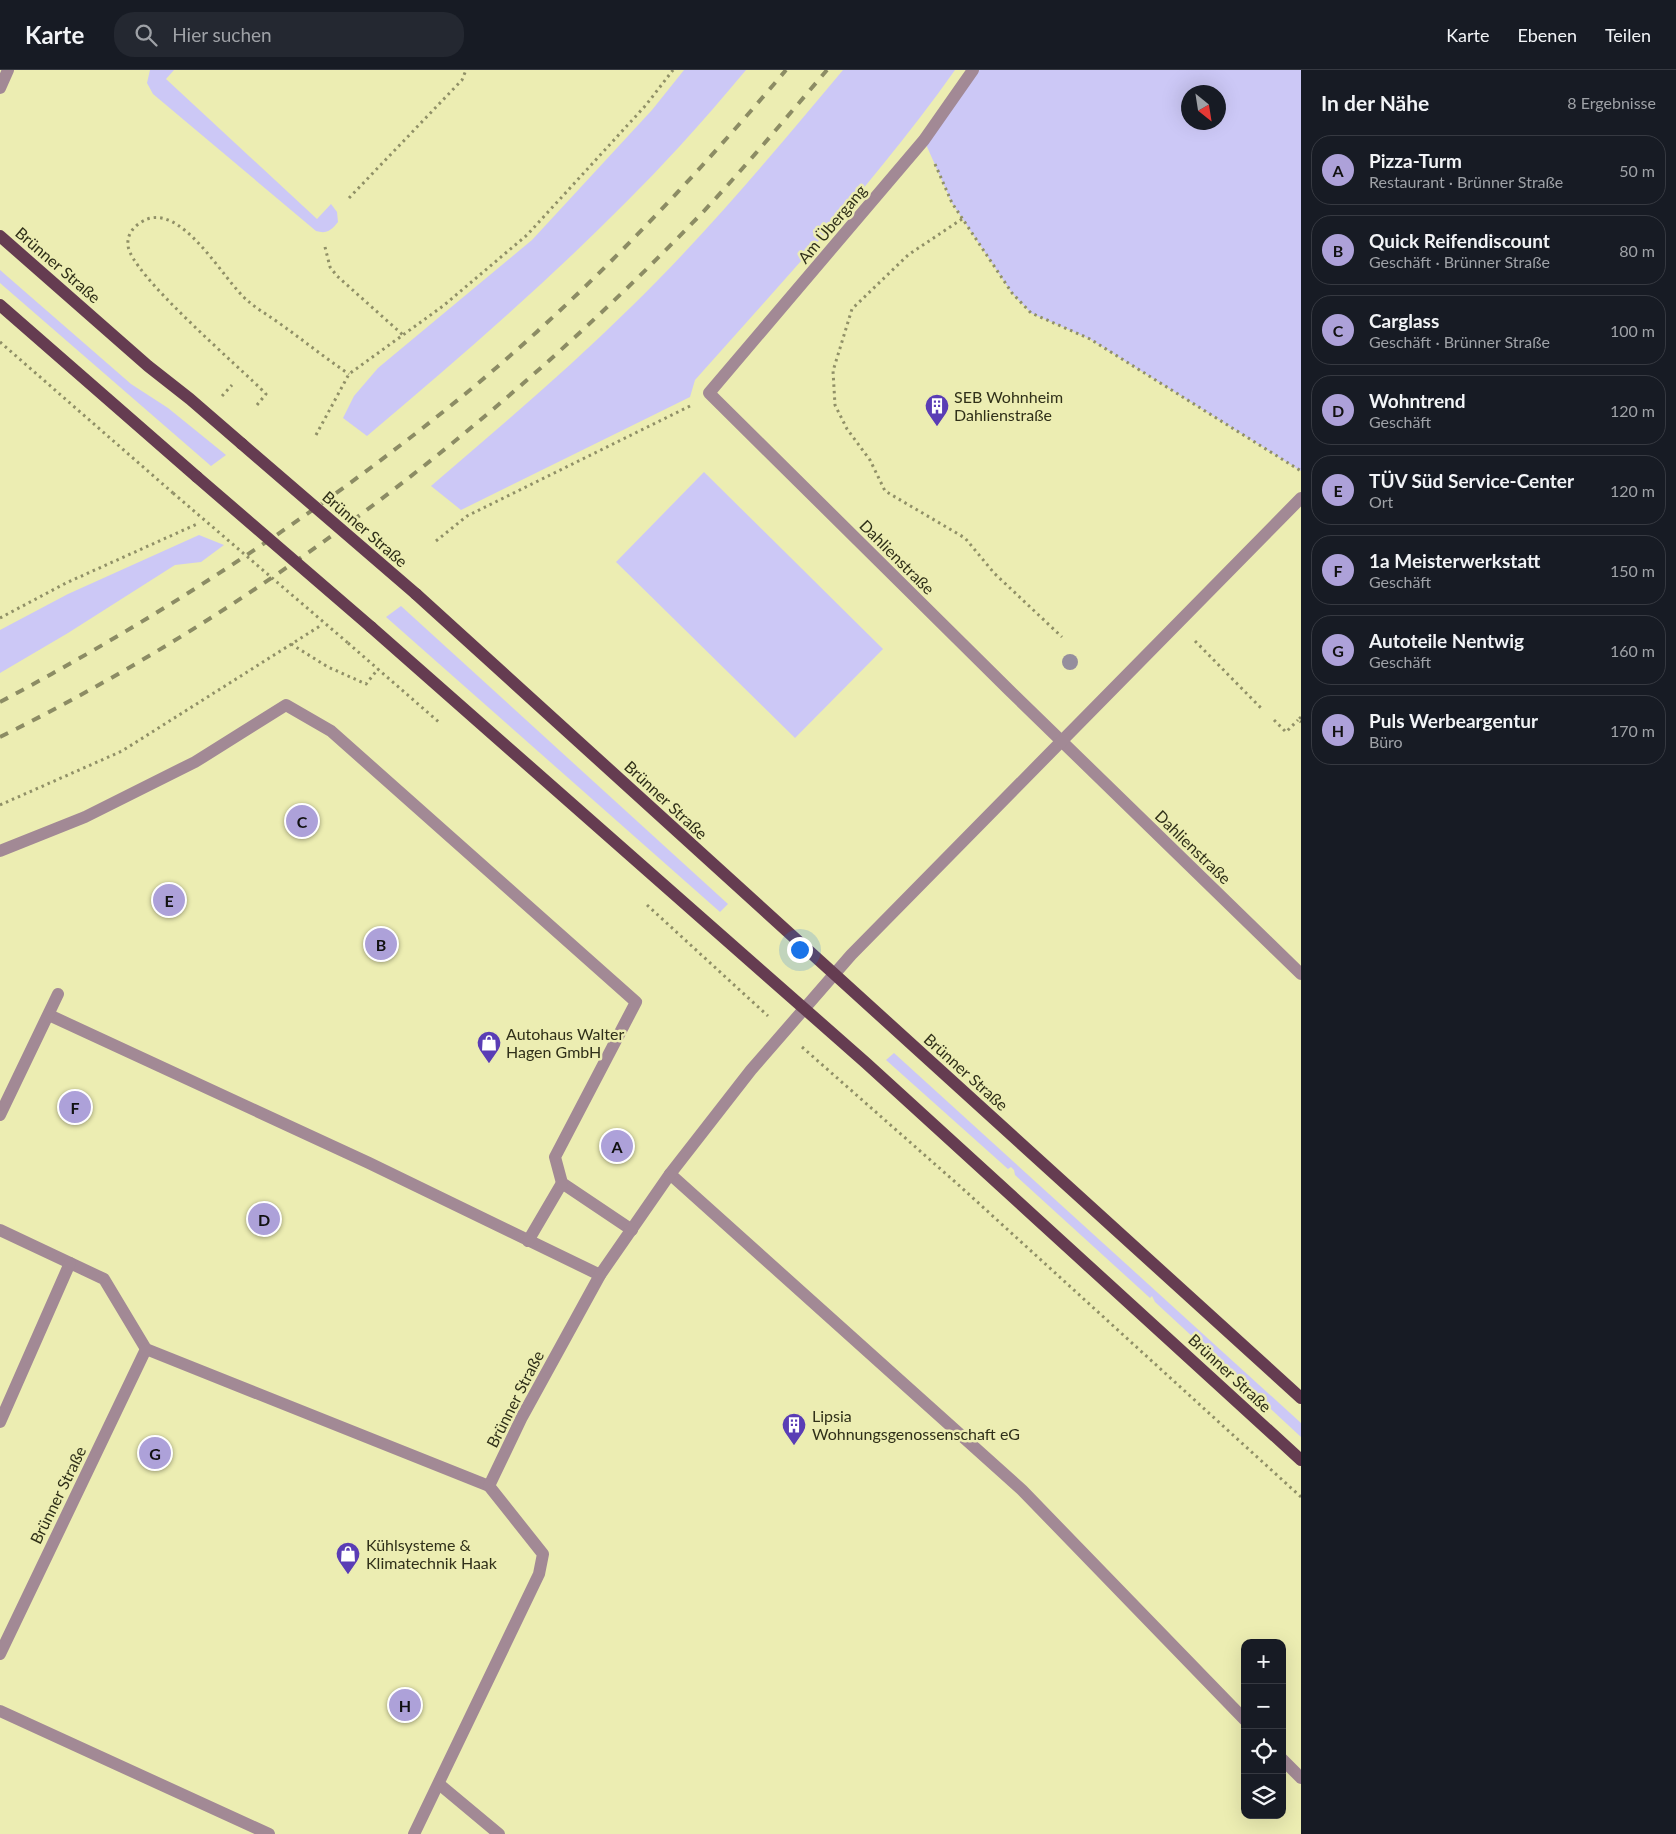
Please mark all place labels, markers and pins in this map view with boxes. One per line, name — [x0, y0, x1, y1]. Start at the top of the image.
place label: SEB Wohnheim Dahlienstraße — [954, 387, 1063, 424]
building icon: SEB Wohnheim Dahlienstraße — [924, 393, 950, 427]
pin: C — [286, 802, 318, 840]
pin: E — [153, 881, 185, 919]
pin: B — [365, 925, 397, 963]
place label: Autohaus Walter Hagen GmbH — [506, 1024, 624, 1061]
shop icon: Autohaus Walter Hagen GmbH — [476, 1030, 502, 1064]
pin: F — [59, 1088, 91, 1126]
pin: A — [601, 1127, 633, 1165]
pin: D — [248, 1200, 280, 1238]
place label: Lipsia Wohnungsgenossenschaft eG — [812, 1406, 1020, 1443]
building icon: Lipsia Wohnungsgenossenschaft eG — [781, 1412, 807, 1446]
pin: G — [139, 1434, 171, 1472]
place label: Kühlsysteme & Klimatechnik Haak — [366, 1535, 498, 1572]
shop icon: Kühlsysteme & Klimatechnik Haak — [335, 1541, 361, 1575]
pin: H — [389, 1686, 421, 1724]

